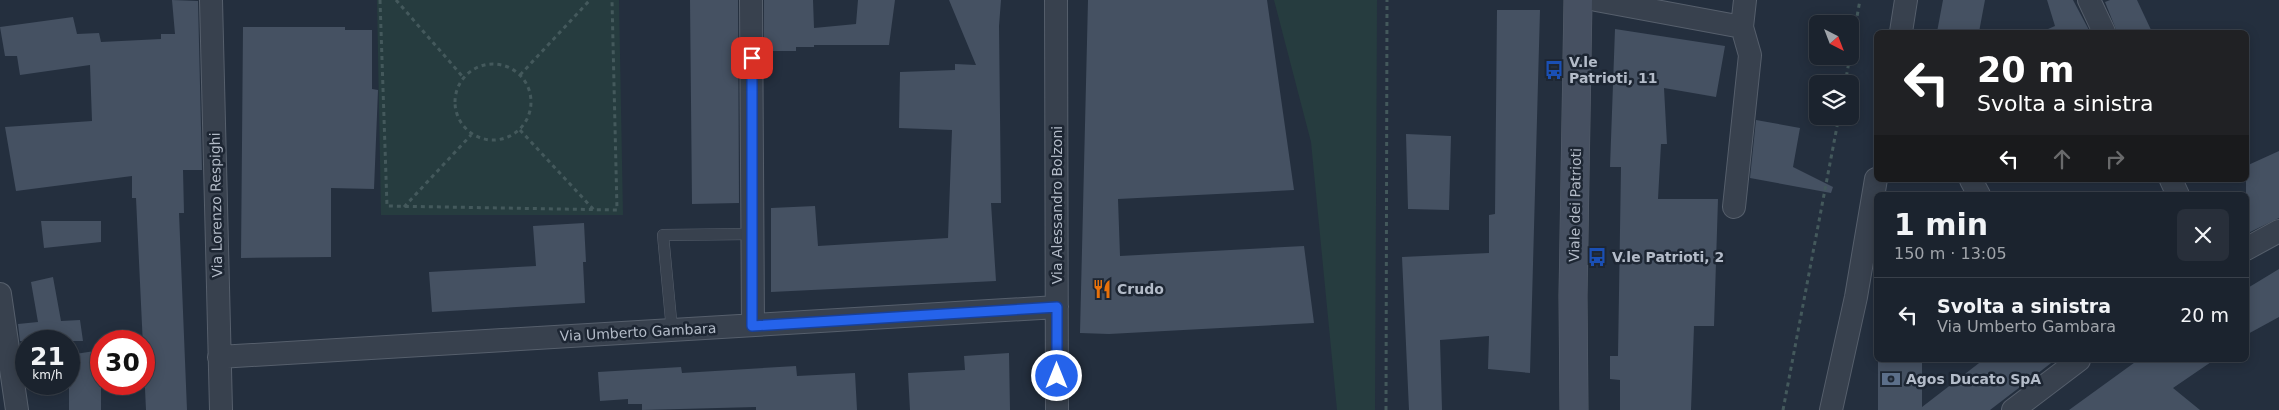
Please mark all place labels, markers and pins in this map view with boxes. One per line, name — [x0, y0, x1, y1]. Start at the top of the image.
pin — [731, 37, 773, 79]
place label: V.le Patrioti, 11 — [1569, 54, 1658, 86]
bus stop icon: V.le Patrioti, 11 — [1543, 59, 1565, 81]
bus stop icon: V.le Patrioti, 2 — [1586, 246, 1608, 268]
place label: V.le Patrioti, 2 — [1612, 249, 1724, 265]
restaurant icon: Crudo — [1091, 278, 1113, 300]
place label: Crudo — [1117, 281, 1164, 297]
bank icon: Agos Ducato SpA — [1880, 368, 1902, 390]
place label: Agos Ducato SpA — [1906, 371, 2041, 387]

